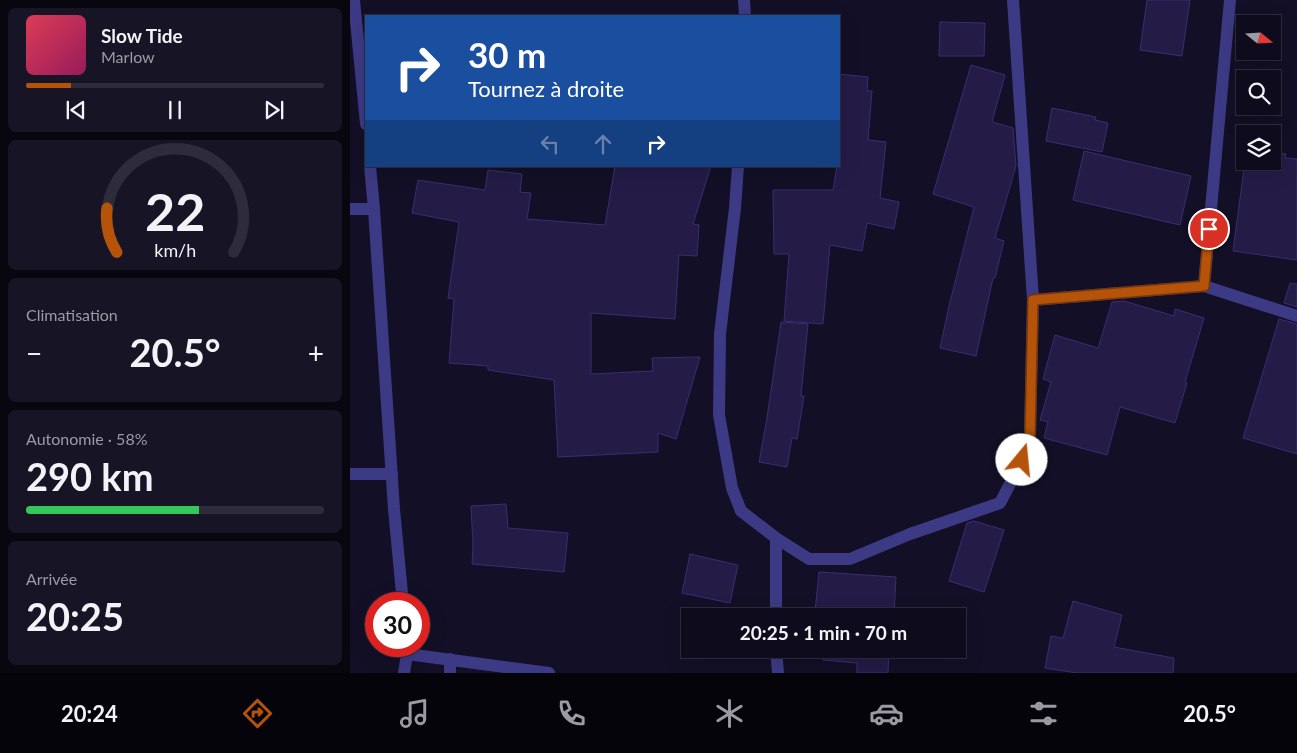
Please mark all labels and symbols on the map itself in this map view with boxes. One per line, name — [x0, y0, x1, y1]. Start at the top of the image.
north arrow — [1236, 15, 1281, 60]
pin — [1188, 208, 1230, 250]
position arrow — [995, 433, 1047, 485]
speed limit sign: 30 — [365, 592, 430, 657]

